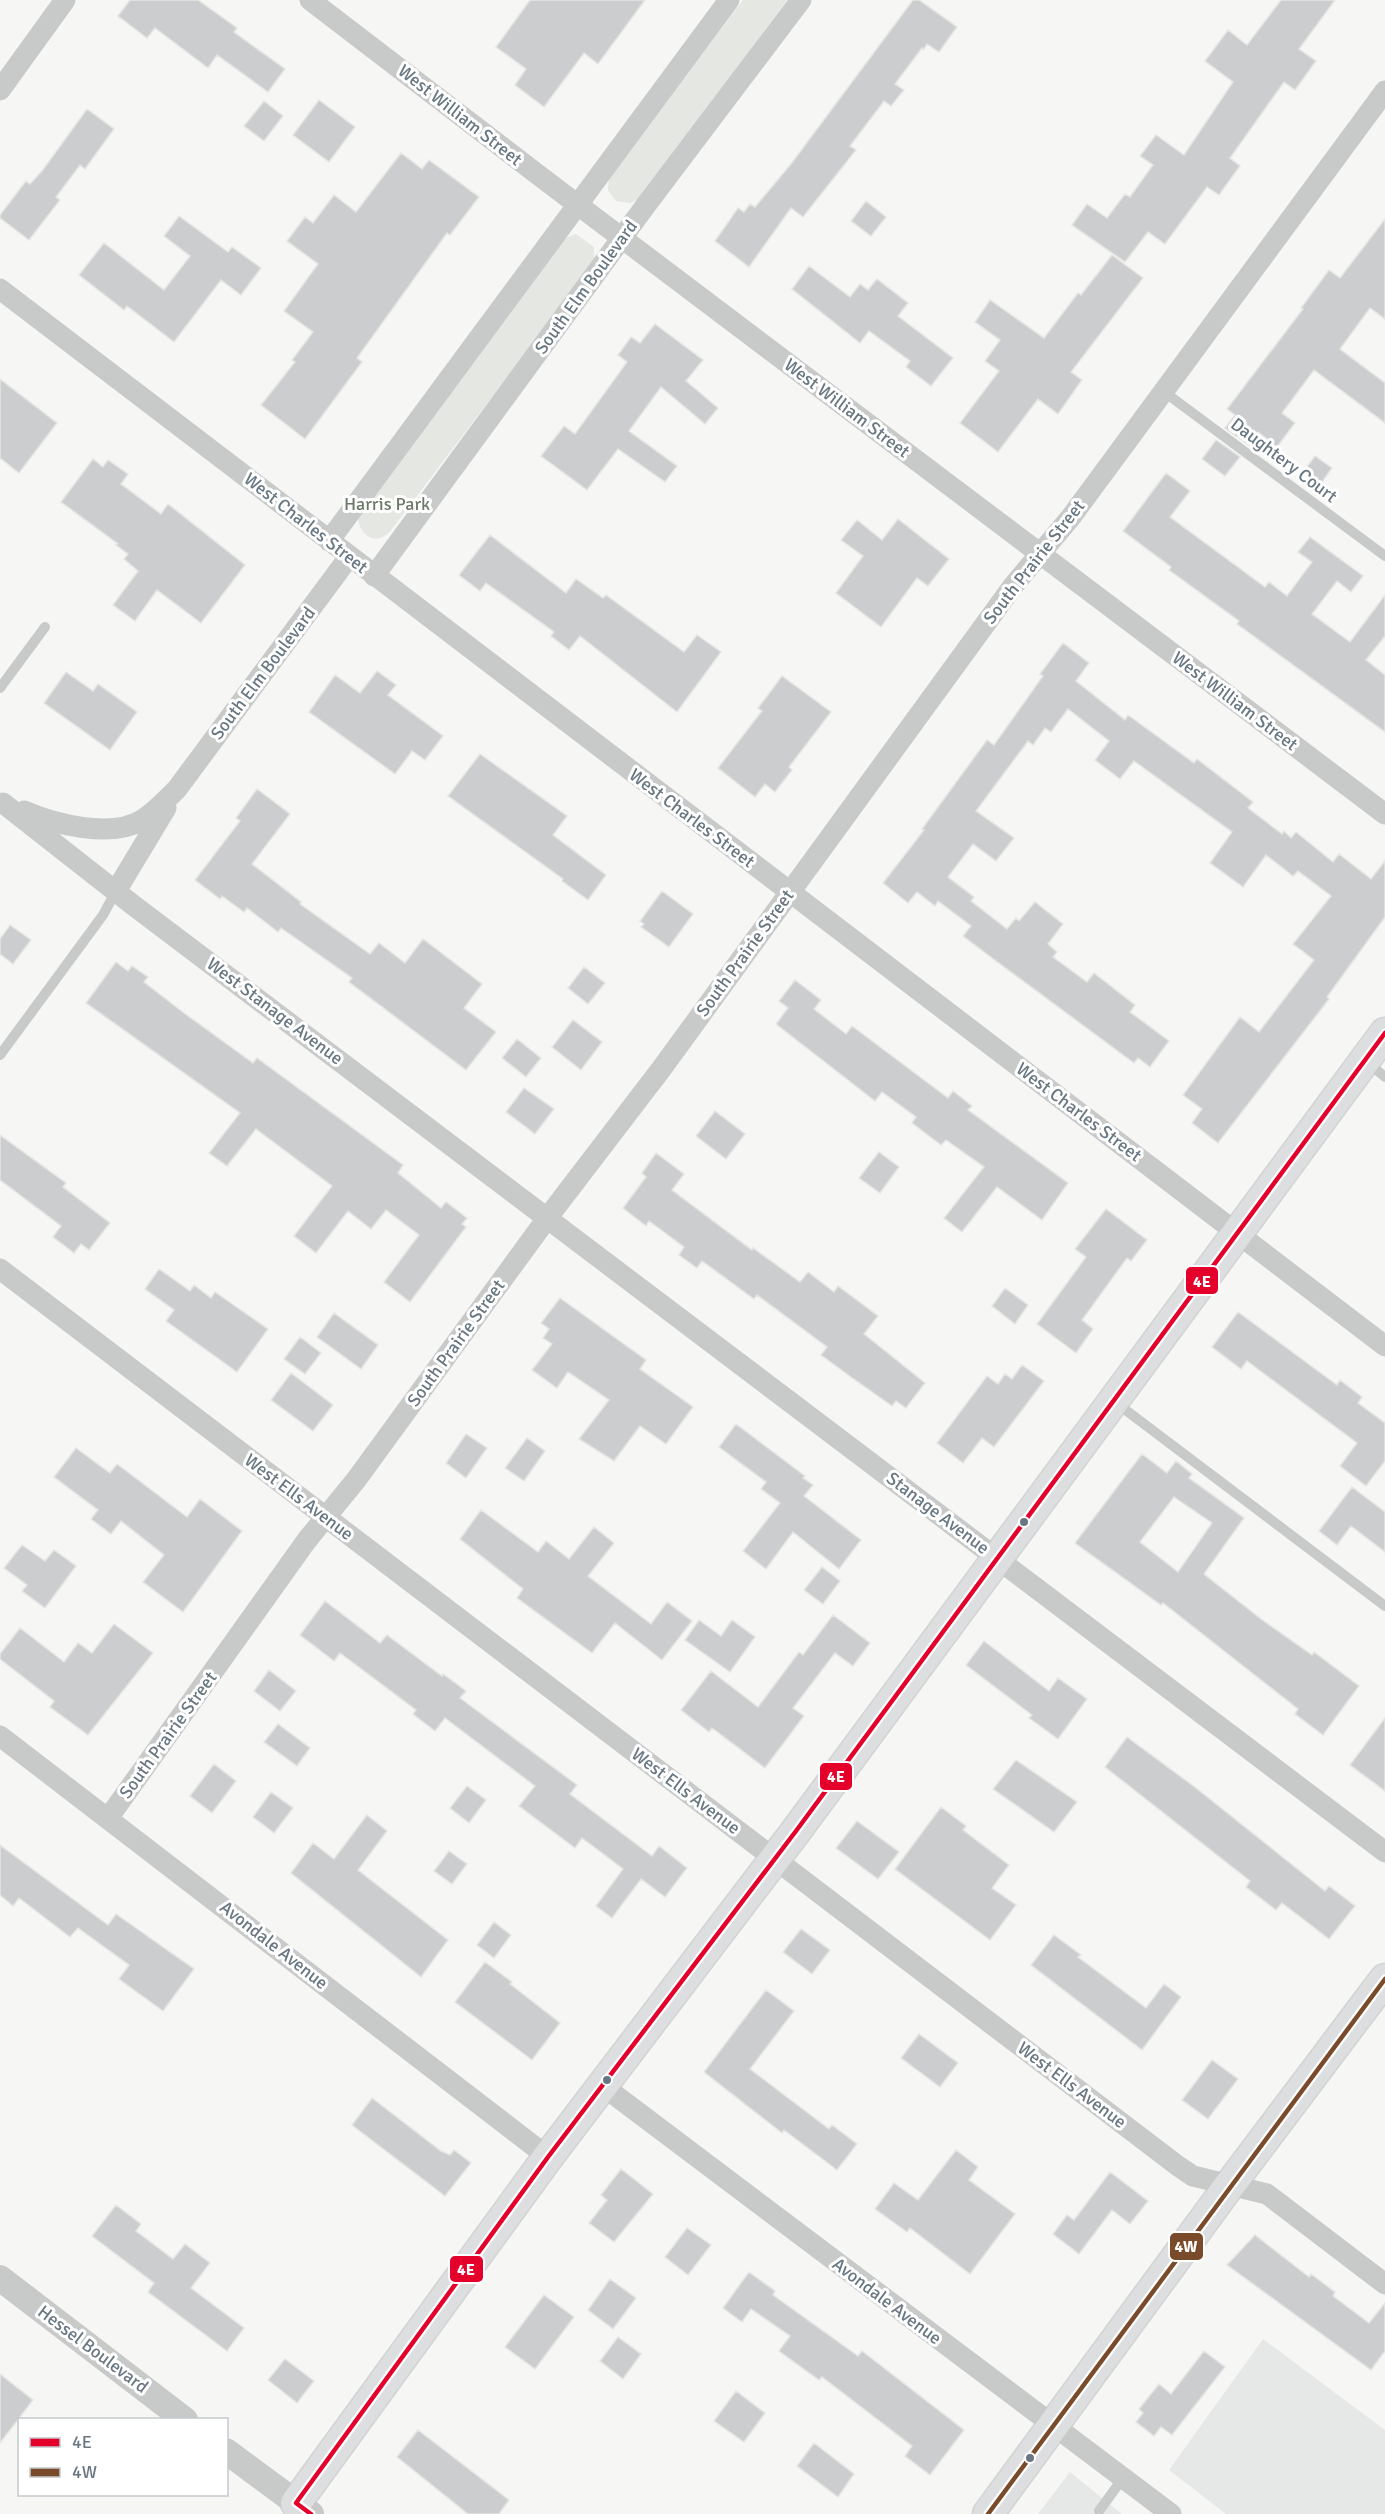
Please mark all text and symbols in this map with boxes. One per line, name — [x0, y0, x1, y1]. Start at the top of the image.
street label: West William Street — [394, 60, 526, 170]
street label: South Elm Boulevard — [530, 216, 642, 358]
street label: West William Street — [780, 354, 914, 462]
street label: Daughtery Court — [1226, 413, 1342, 507]
street label: West Charles Street — [240, 468, 372, 578]
park label: Harris Park — [344, 493, 430, 515]
street label: South Prairie Street — [979, 496, 1089, 628]
street label: South Elm Boulevard — [206, 602, 320, 744]
street label: West William Street — [1168, 647, 1302, 755]
street label: West Charles Street — [625, 764, 759, 872]
street label: South Prairie Street — [692, 885, 798, 1021]
street label: West Stanage Avenue — [203, 953, 347, 1069]
street label: West Charles Street — [1012, 1058, 1146, 1166]
line badge: 4E — [1185, 1266, 1219, 1295]
text: 4E — [1193, 1272, 1211, 1292]
street label: South Prairie Street — [403, 1275, 509, 1411]
street label: West Ells Avenue — [240, 1449, 358, 1545]
street label: Stanage Avenue — [882, 1467, 994, 1559]
unlabelled marker — [1018, 1516, 1030, 1528]
street label: South Prairie Street — [115, 1667, 221, 1803]
street label: West Ells Avenue — [627, 1743, 745, 1839]
line badge: 4E — [819, 1762, 853, 1791]
text: 4E — [827, 1767, 845, 1787]
street label: Avondale Avenue — [216, 1896, 332, 1994]
street label: West Ells Avenue — [1013, 2037, 1131, 2133]
unlabelled marker — [601, 2074, 613, 2086]
line badge: 4W — [1169, 2232, 1204, 2261]
text: 4W — [1174, 2237, 1198, 2257]
street label: Avondale Avenue — [828, 2253, 946, 2349]
line badge: 4E — [449, 2255, 484, 2283]
text: 4E — [457, 2260, 475, 2280]
street label: Hessel Boulevard — [33, 2300, 153, 2398]
legend — [18, 2418, 228, 2496]
text: 4E — [72, 2431, 92, 2453]
unlabelled marker — [1024, 2452, 1036, 2464]
text: 4W — [72, 2461, 97, 2483]

